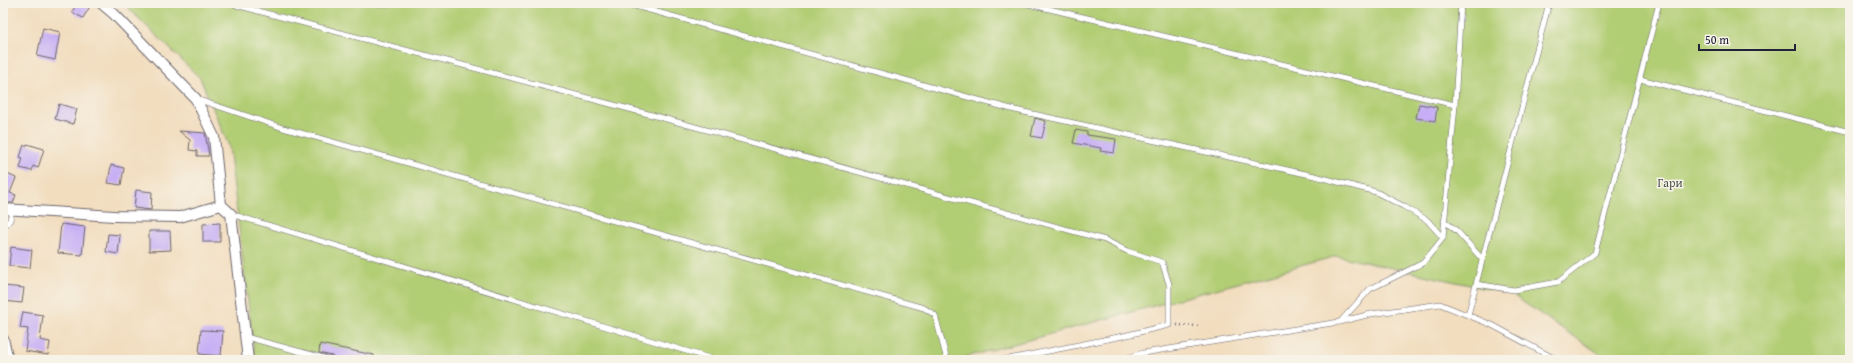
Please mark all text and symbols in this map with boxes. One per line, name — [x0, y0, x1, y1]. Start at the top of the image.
scale bar — [1699, 26, 1795, 52]
text: 50 m — [1705, 31, 1729, 48]
park label: Гари — [1657, 174, 1683, 191]

